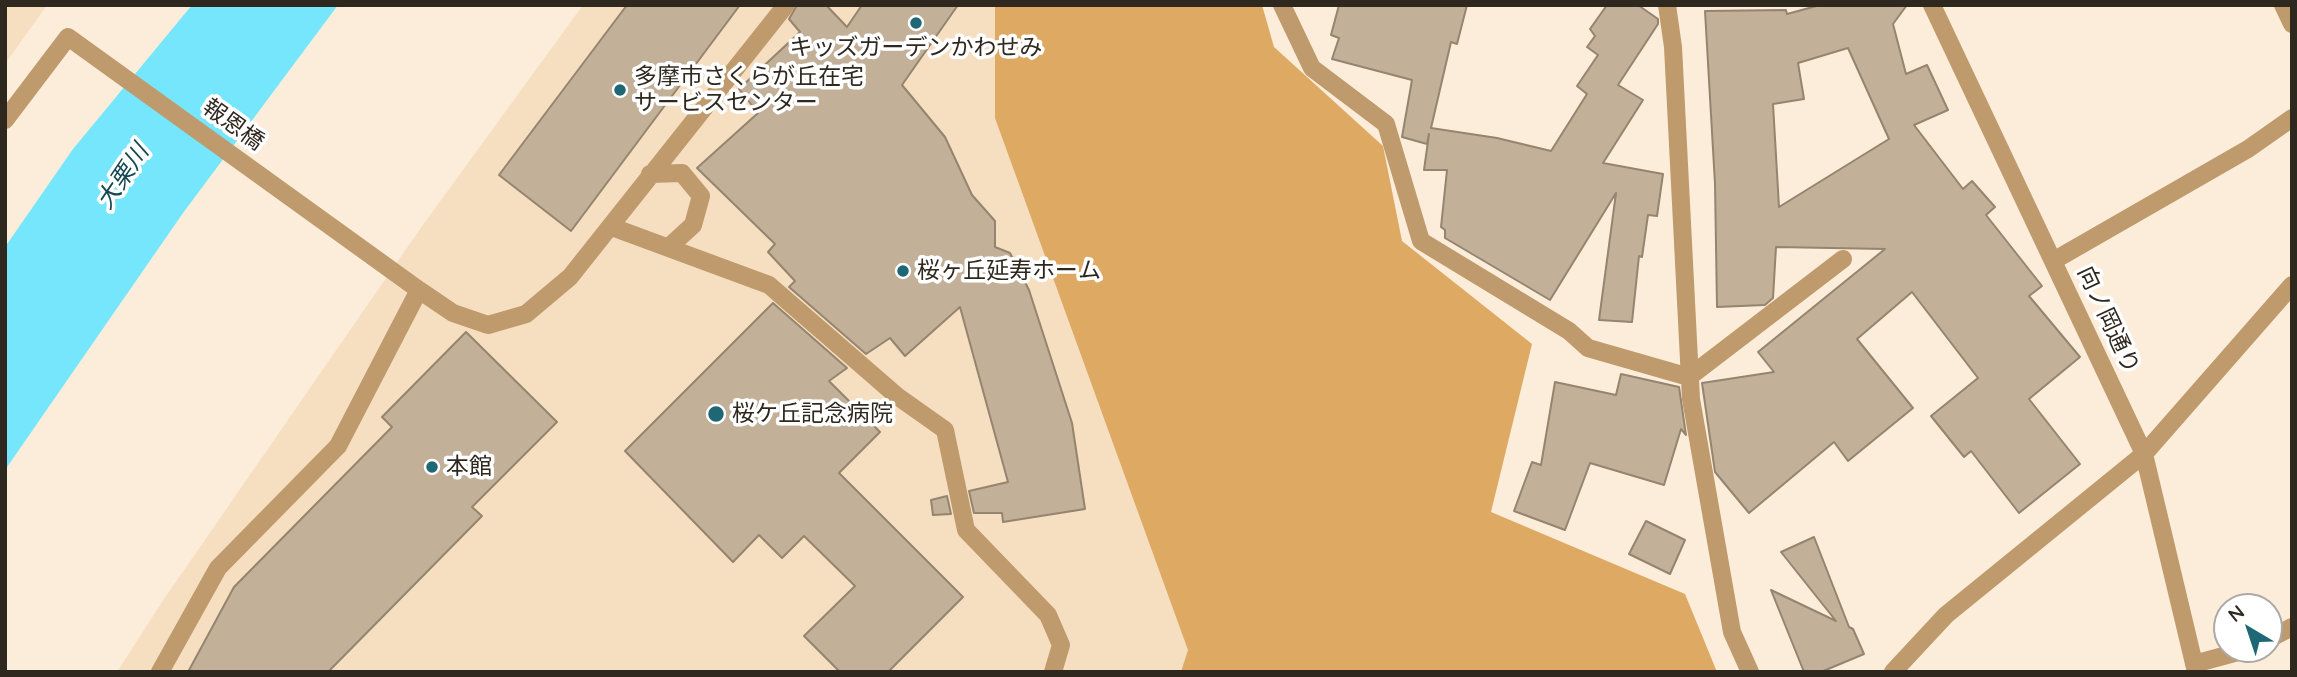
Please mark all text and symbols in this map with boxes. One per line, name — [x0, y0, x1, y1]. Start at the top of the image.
marker: キッズガーデンかわせみ — [908, 15, 924, 31]
place label: キッズガーデンかわせみ — [790, 34, 1042, 62]
place label: 多摩市さくらが丘在宅 サービスセンター — [634, 63, 864, 117]
marker: 多摩市さくらが丘在宅 サービスセンター — [612, 82, 628, 98]
street label: 報恩橋 — [197, 94, 269, 156]
water label: 大栗川 — [91, 139, 155, 215]
place label: 桜ヶ丘延寿ホーム — [917, 257, 1101, 285]
street label: 向ノ岡通り — [2071, 262, 2145, 378]
marker: 桜ヶ丘延寿ホーム — [895, 263, 911, 279]
place label: 桜ケ丘記念病院 — [732, 400, 893, 428]
marker: 桜ケ丘記念病院 — [706, 404, 726, 424]
place label: 本館 — [446, 453, 492, 481]
marker: 本館 — [424, 459, 440, 475]
north arrow — [2213, 593, 2283, 663]
text: N — [2223, 600, 2249, 627]

